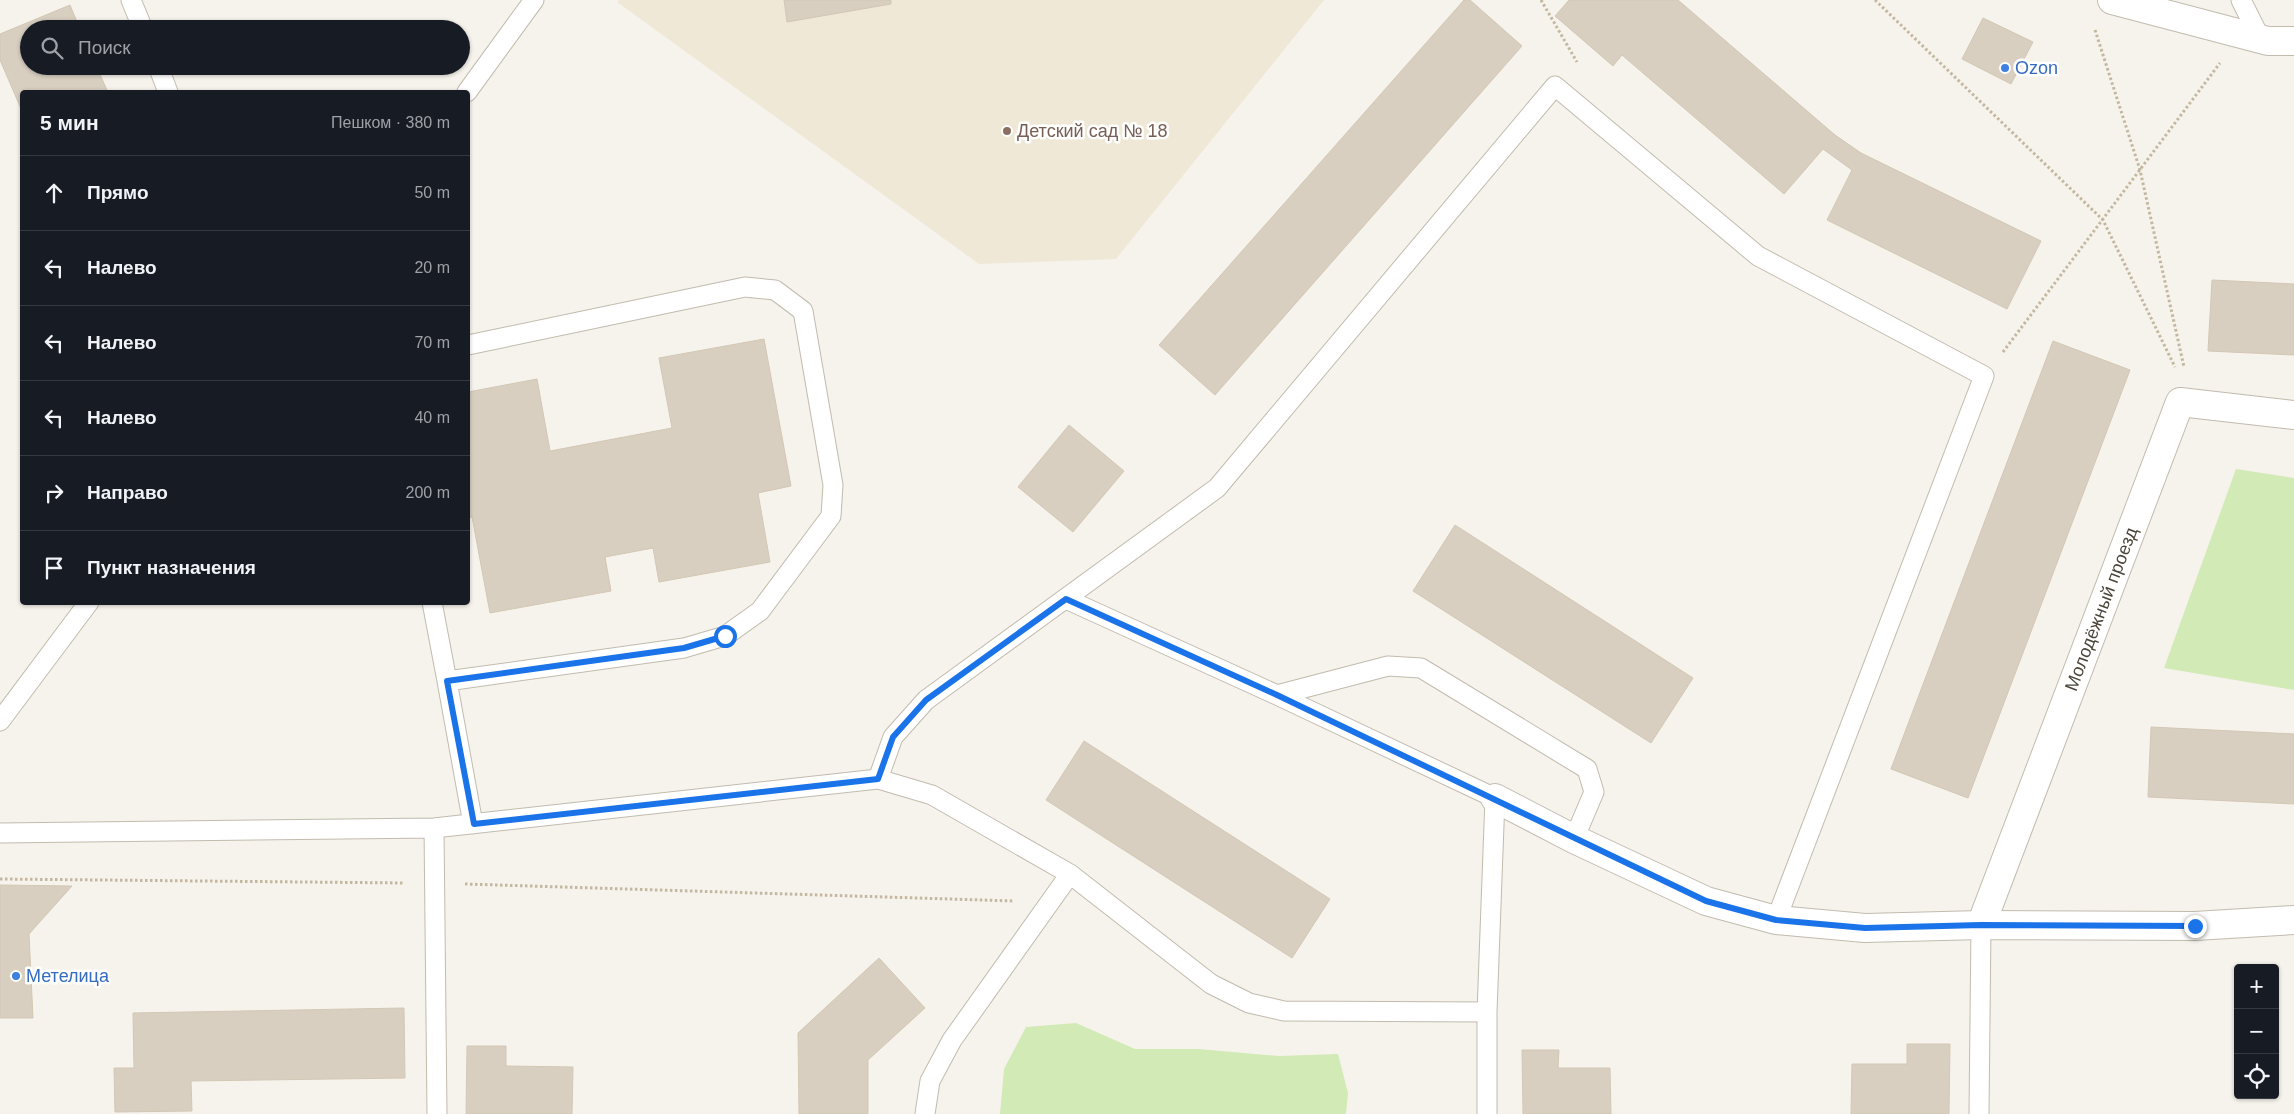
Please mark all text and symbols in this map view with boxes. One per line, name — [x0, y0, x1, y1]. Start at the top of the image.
search box — [20, 20, 470, 75]
icon: search — [38, 34, 66, 62]
text: Поиск — [78, 37, 131, 58]
place label: Ozon — [2015, 58, 2058, 78]
marker: Ozon — [1999, 62, 2011, 74]
text: 5 мин — [40, 111, 99, 134]
text: Пешком · 380 m — [331, 114, 450, 131]
place label: Детский сад № 18 — [1017, 121, 1167, 141]
marker: Детский сад № 18 — [1001, 125, 1013, 137]
icon: ahead — [40, 179, 68, 207]
text: Прямо — [87, 182, 149, 203]
text: 50 m — [414, 184, 450, 201]
icon: left — [40, 254, 68, 282]
text: Налево — [87, 257, 157, 278]
text: 20 m — [414, 259, 450, 276]
icon: left — [40, 329, 68, 357]
text: Налево — [87, 332, 157, 353]
text: 70 m — [414, 334, 450, 351]
icon: left — [40, 404, 68, 432]
text: Налево — [87, 407, 157, 428]
text: 40 m — [414, 409, 450, 426]
icon: right — [40, 479, 68, 507]
text: Направо — [87, 482, 168, 503]
text: 200 m — [406, 484, 450, 501]
street label: Молодёжный проезд — [2061, 524, 2142, 694]
icon: arrive — [40, 554, 68, 582]
text: Пункт назначения — [87, 557, 256, 578]
route start — [714, 625, 737, 648]
route end — [2184, 915, 2207, 938]
map controls — [2234, 964, 2279, 1099]
button: + — [2234, 964, 2279, 1009]
place label: Метелица — [26, 966, 110, 986]
marker: Метелица — [10, 970, 22, 982]
button: − — [2234, 1009, 2279, 1054]
button: locate — [2234, 1054, 2279, 1099]

